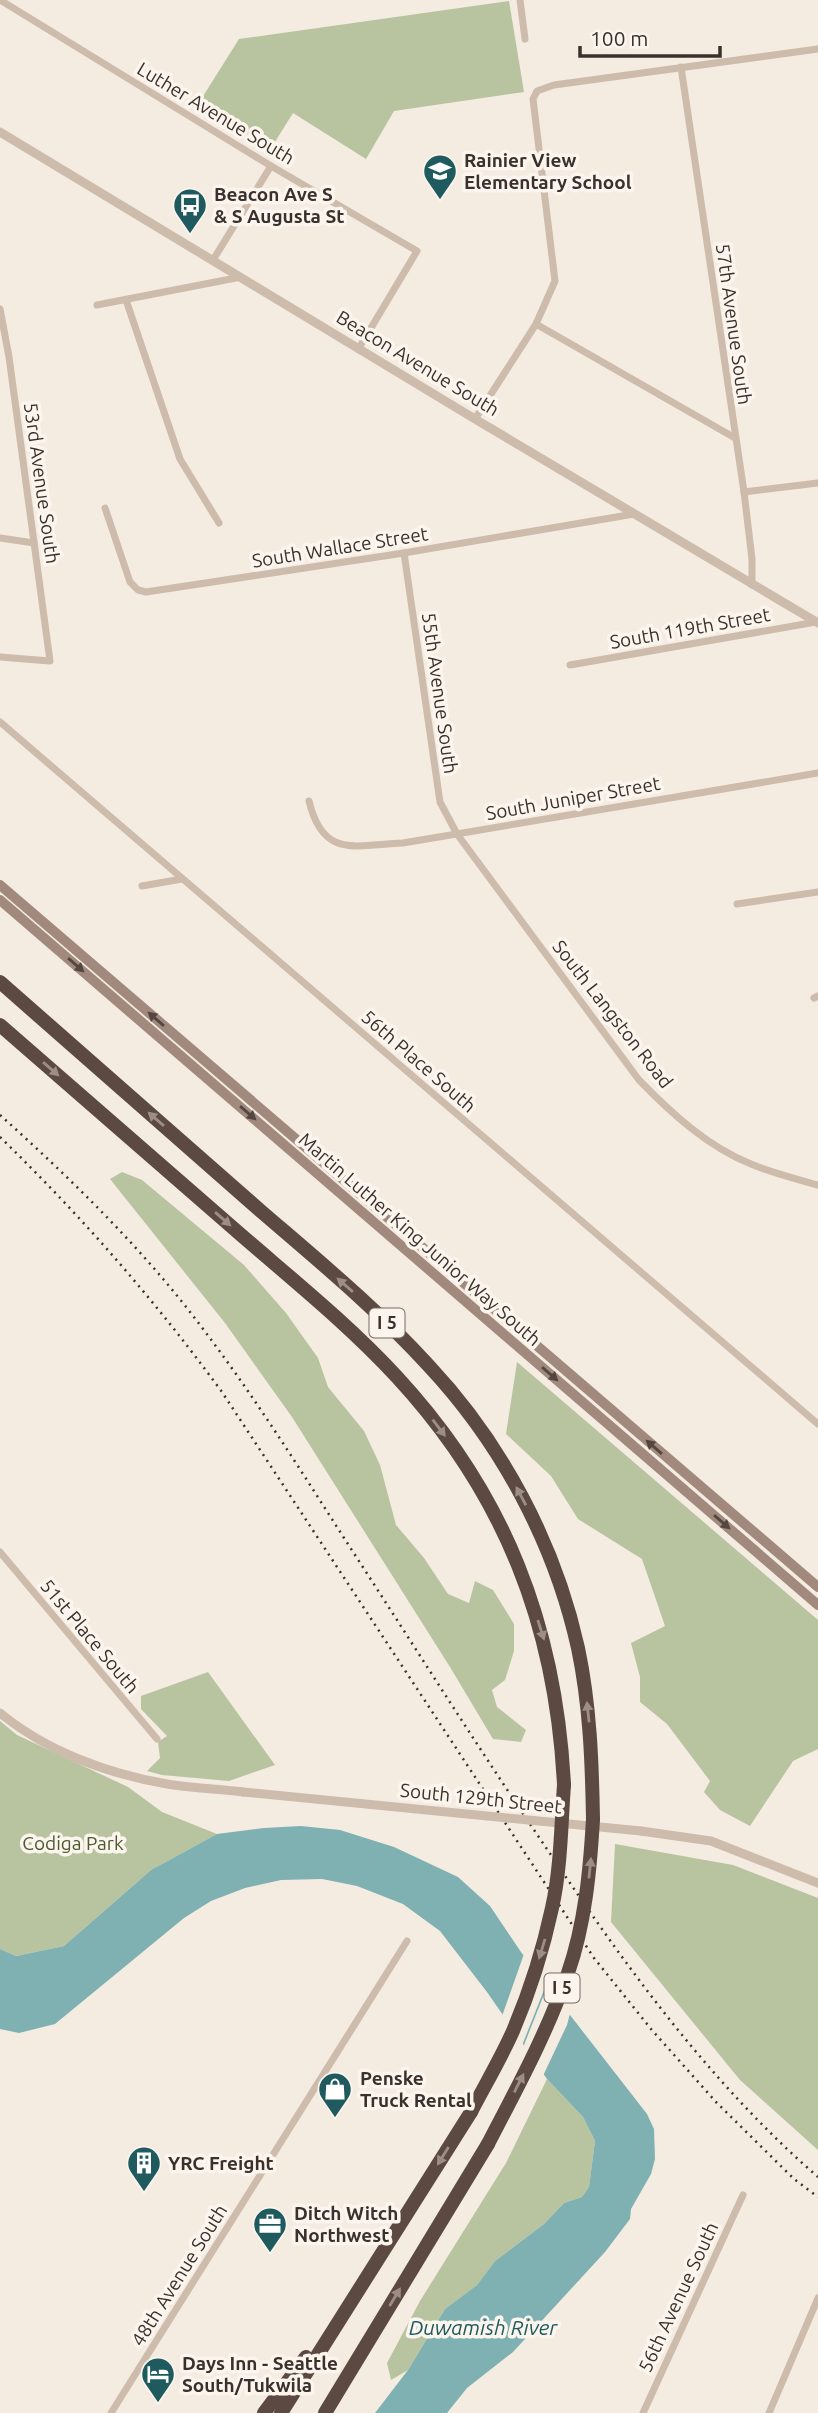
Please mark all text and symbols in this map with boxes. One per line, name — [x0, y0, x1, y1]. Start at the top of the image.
scale bar — [580, 14, 720, 58]
text: 100 m — [590, 26, 648, 50]
street label: Luther Avenue South — [133, 57, 299, 169]
place label: Rainier View Elementary School — [464, 149, 632, 193]
school or university icon: Rainier View Elementary School — [421, 152, 459, 201]
place label: Beacon Ave S & S Augusta St — [214, 183, 344, 227]
bus stop icon: Beacon Ave S & S Augusta St — [171, 186, 209, 235]
street label: 57th Avenue South — [712, 242, 756, 406]
street label: Beacon Avenue South — [333, 306, 503, 420]
street label: 53rd Avenue South — [20, 401, 64, 565]
street label: South Wallace Street — [250, 522, 430, 572]
street label: South 119th Street — [608, 603, 772, 653]
street label: 55th Avenue South — [418, 611, 462, 775]
street label: South Juniper Street — [484, 772, 662, 824]
street label: South Langston Road — [548, 936, 678, 1092]
one-way arrow — [67, 957, 84, 972]
street label: 56th Place South — [357, 1005, 481, 1117]
one-way arrow — [148, 1012, 165, 1027]
one-way arrow — [43, 1061, 60, 1076]
one-way arrow — [239, 1105, 257, 1121]
one-way arrow — [147, 1111, 165, 1127]
street label: Martin Luther King Junior Way South — [295, 1128, 545, 1350]
one-way arrow — [214, 1211, 232, 1227]
one-way arrow — [337, 1278, 354, 1293]
road number: I 5 — [370, 1308, 404, 1338]
one-way arrow — [541, 1366, 559, 1382]
one-way arrow — [432, 1419, 446, 1437]
one-way arrow — [646, 1440, 663, 1455]
one-way arrow — [515, 1486, 526, 1506]
one-way arrow — [714, 1514, 731, 1529]
street label: 51st Place South — [36, 1575, 144, 1697]
one-way arrow — [536, 1619, 547, 1640]
one-way arrow — [582, 1701, 593, 1723]
street label: South 129th Street — [399, 1779, 563, 1817]
park label: Codiga Park — [22, 1832, 124, 1854]
one-way arrow — [584, 1857, 595, 1879]
one-way arrow — [536, 1939, 546, 1960]
road number: I 5 — [544, 1974, 580, 2002]
place label: Penske Truck Rental — [360, 2067, 472, 2111]
shop icon: Penske Truck Rental — [316, 2070, 354, 2119]
one-way arrow — [513, 2073, 525, 2093]
building icon: YRC Freight — [125, 2144, 163, 2193]
one-way arrow — [436, 2146, 449, 2166]
place label: YRC Freight — [168, 2152, 274, 2174]
street label: 48th Avenue South — [127, 2200, 231, 2350]
place label: Ditch Witch Northwest — [294, 2202, 398, 2246]
office icon: Ditch Witch Northwest — [251, 2205, 289, 2254]
street label: 56th Avenue South — [634, 2219, 722, 2375]
one-way arrow — [388, 2288, 401, 2307]
water label: Duwamish River — [409, 2315, 558, 2339]
place label: Days Inn - Seattle South/Tukwila — [182, 2352, 338, 2396]
hotel icon: Days Inn - Seattle South/Tukwila — [139, 2355, 177, 2404]

